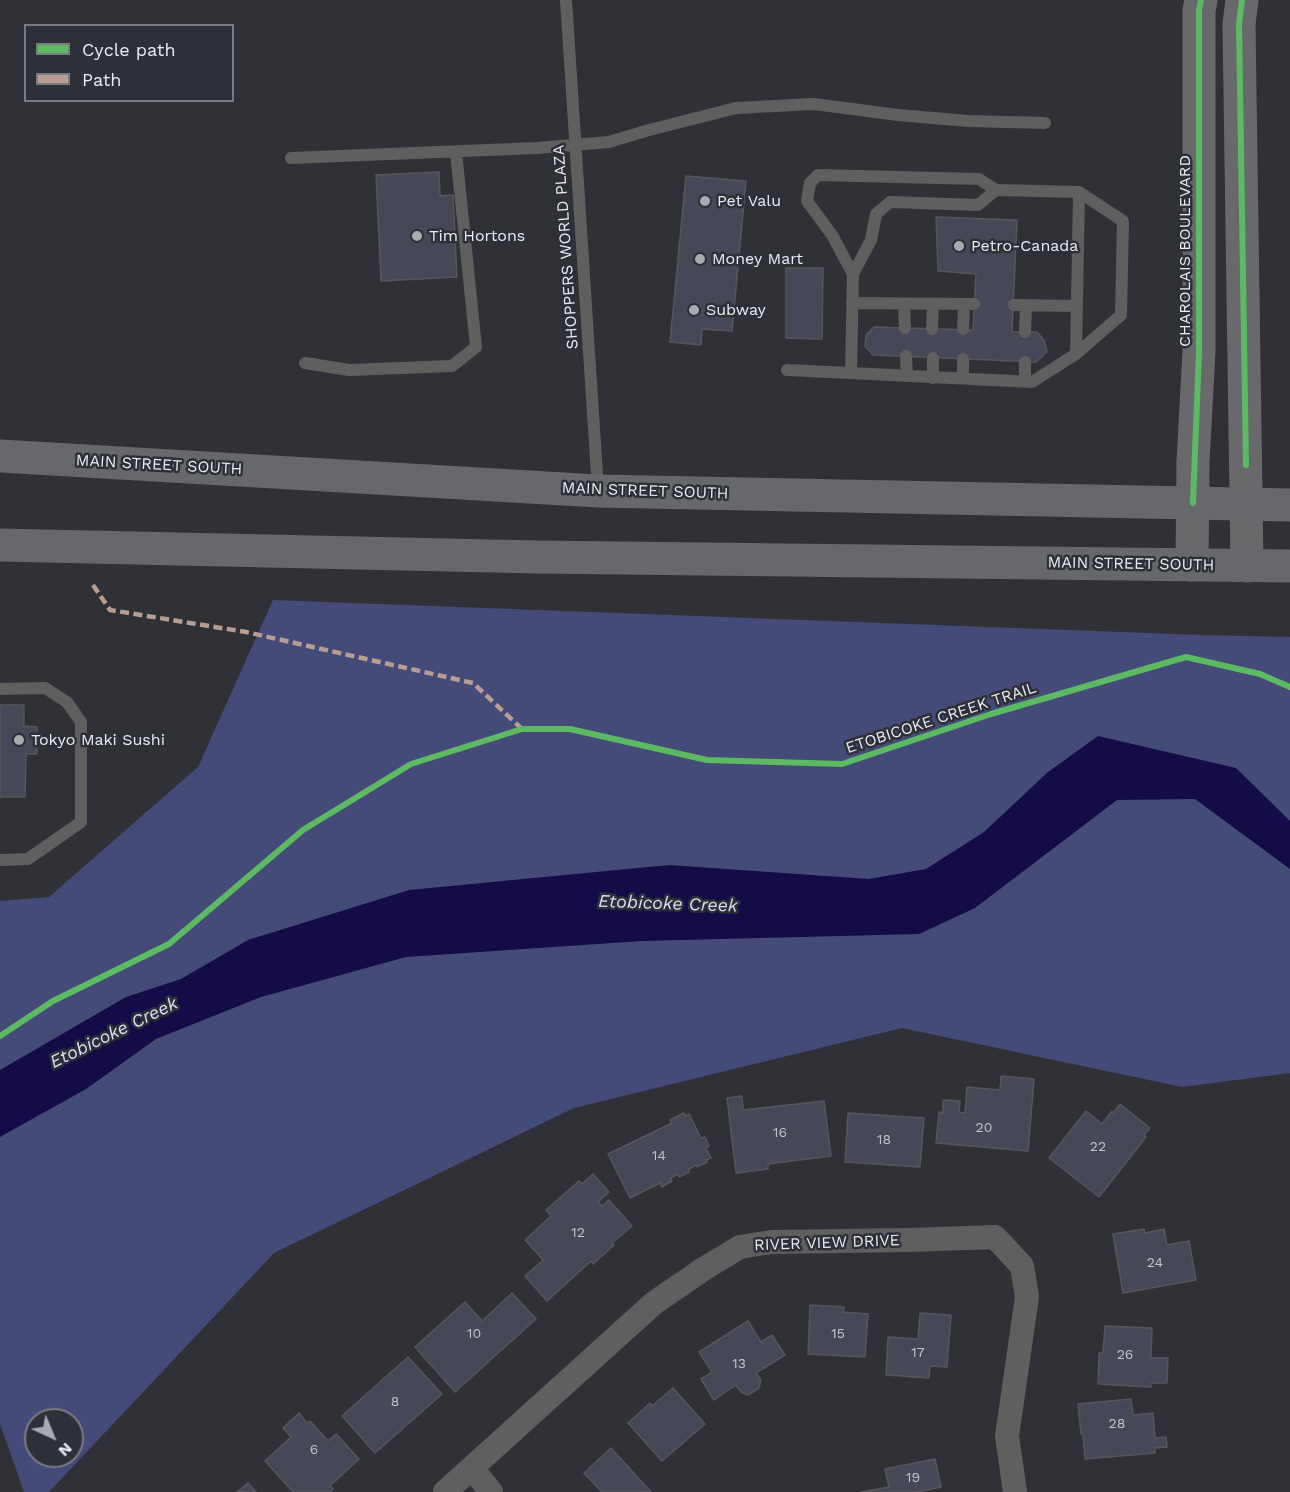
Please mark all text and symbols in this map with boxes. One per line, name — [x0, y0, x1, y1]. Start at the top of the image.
legend — [24, 24, 234, 102]
text: Cycle path — [82, 39, 176, 60]
text: Path — [82, 69, 122, 90]
street label: SHOPPERS WORLD PLAZA — [549, 144, 583, 350]
street label: CHAROLAIS BOULEVARD — [1175, 155, 1195, 347]
place label: Pet Valu — [717, 191, 781, 211]
marker: Pet Valu — [698, 194, 712, 208]
place label: Tim Hortons — [429, 226, 525, 246]
marker: Tim Hortons — [410, 229, 424, 243]
place label: Petro-Canada — [971, 236, 1078, 256]
marker: Petro-Canada — [952, 239, 966, 253]
place label: Money Mart — [712, 249, 803, 269]
marker: Money Mart — [693, 252, 707, 266]
place label: Subway — [706, 300, 766, 320]
marker: Subway — [687, 303, 701, 317]
street label: MAIN STREET SOUTH — [75, 451, 243, 479]
street label: MAIN STREET SOUTH — [561, 478, 729, 504]
street label: MAIN STREET SOUTH — [1047, 553, 1215, 575]
street label: ETOBICOKE CREEK TRAIL — [843, 678, 1039, 758]
place label: Tokyo Maki Sushi — [31, 730, 165, 750]
marker: Tokyo Maki Sushi — [12, 733, 26, 747]
water label: Etobicoke Creek — [598, 891, 738, 917]
water label: Etobicoke Creek — [46, 993, 182, 1073]
house number: 20 — [976, 1120, 992, 1136]
house number: 16 — [773, 1125, 787, 1141]
house number: 18 — [877, 1132, 891, 1148]
house number: 22 — [1090, 1139, 1106, 1155]
house number: 14 — [652, 1148, 666, 1164]
house number: 12 — [571, 1225, 585, 1241]
street label: RIVER VIEW DRIVE — [754, 1231, 900, 1255]
house number: 24 — [1147, 1255, 1163, 1271]
house number: 10 — [467, 1326, 481, 1342]
house number: 15 — [831, 1326, 845, 1342]
house number: 17 — [911, 1345, 925, 1361]
house number: 26 — [1117, 1347, 1133, 1363]
house number: 13 — [732, 1356, 746, 1372]
house number: 8 — [391, 1394, 399, 1410]
north arrow — [24, 1408, 84, 1468]
house number: 28 — [1109, 1416, 1125, 1432]
text: N — [55, 1439, 76, 1461]
house number: 6 — [310, 1442, 318, 1458]
house number: 19 — [906, 1470, 920, 1486]

